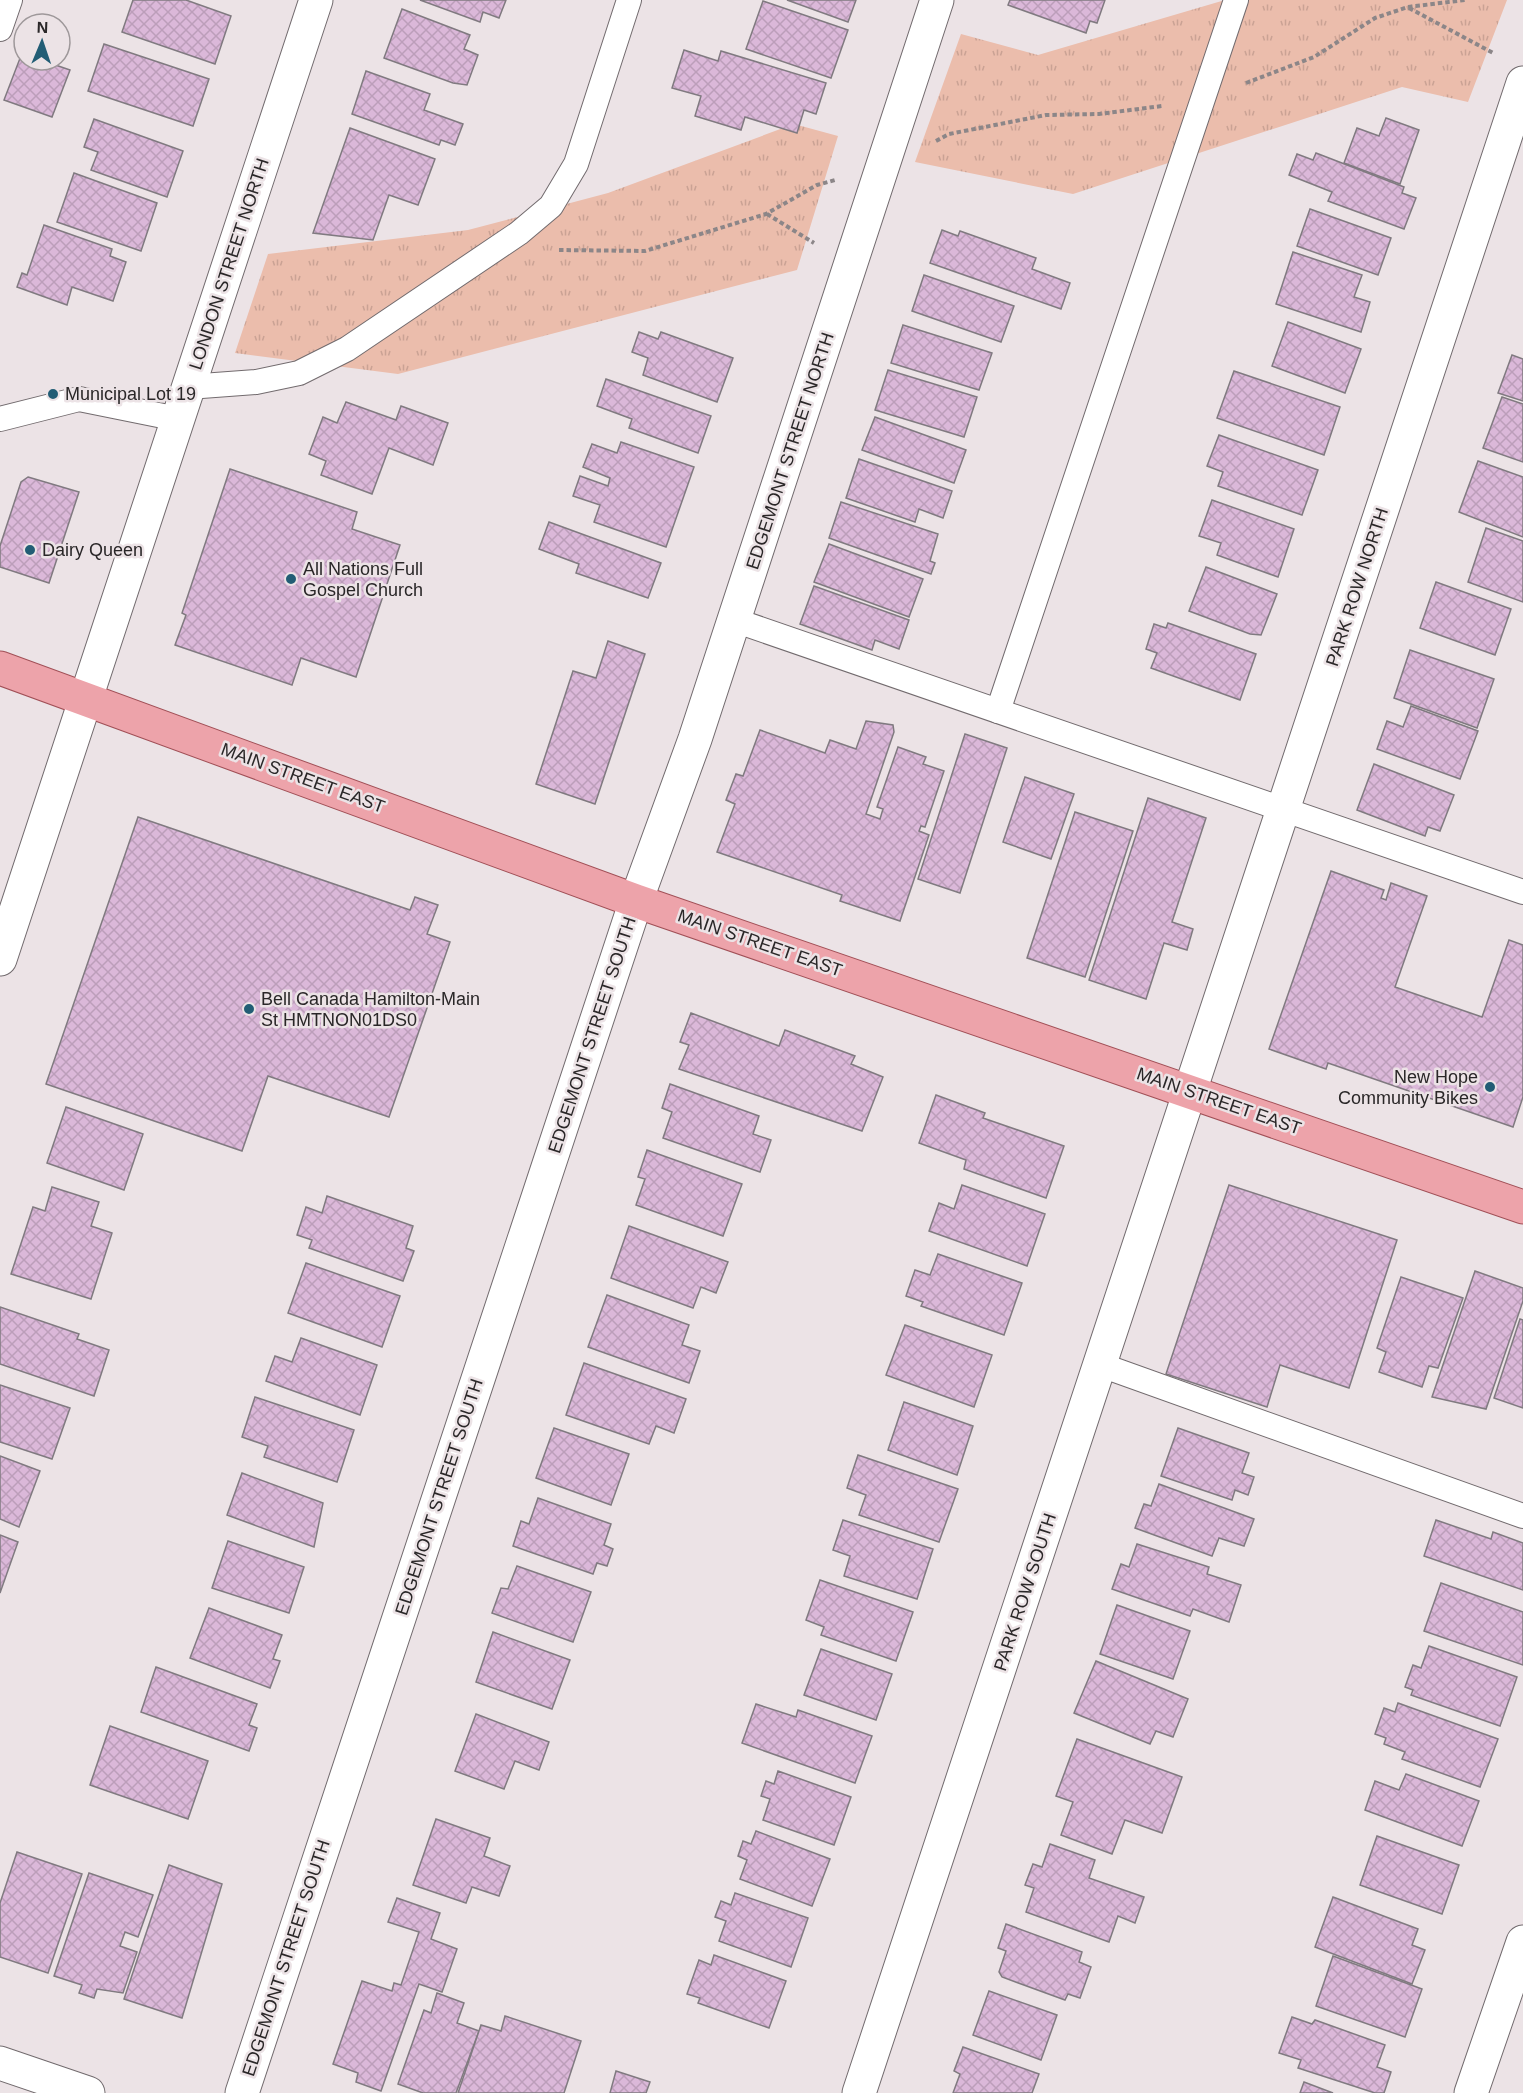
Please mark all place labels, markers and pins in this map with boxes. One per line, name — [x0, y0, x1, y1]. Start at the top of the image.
place label: Municipal Lot 19 — [65, 384, 196, 404]
marker: Municipal Lot 19 — [46, 387, 60, 401]
place label: Dairy Queen — [42, 540, 143, 560]
marker: Dairy Queen — [23, 543, 37, 557]
place label: All Nations Full Gospel Church — [303, 559, 423, 600]
marker: All Nations Full Gospel Church — [284, 572, 298, 586]
place label: Bell Canada Hamilton-Main St HMTNON01DS0 — [261, 989, 480, 1030]
marker: Bell Canada Hamilton-Main St HMTNON01DS0 — [242, 1002, 256, 1016]
place label: New Hope Community Bikes — [1338, 1067, 1478, 1108]
marker: New Hope Community Bikes — [1483, 1080, 1497, 1094]

